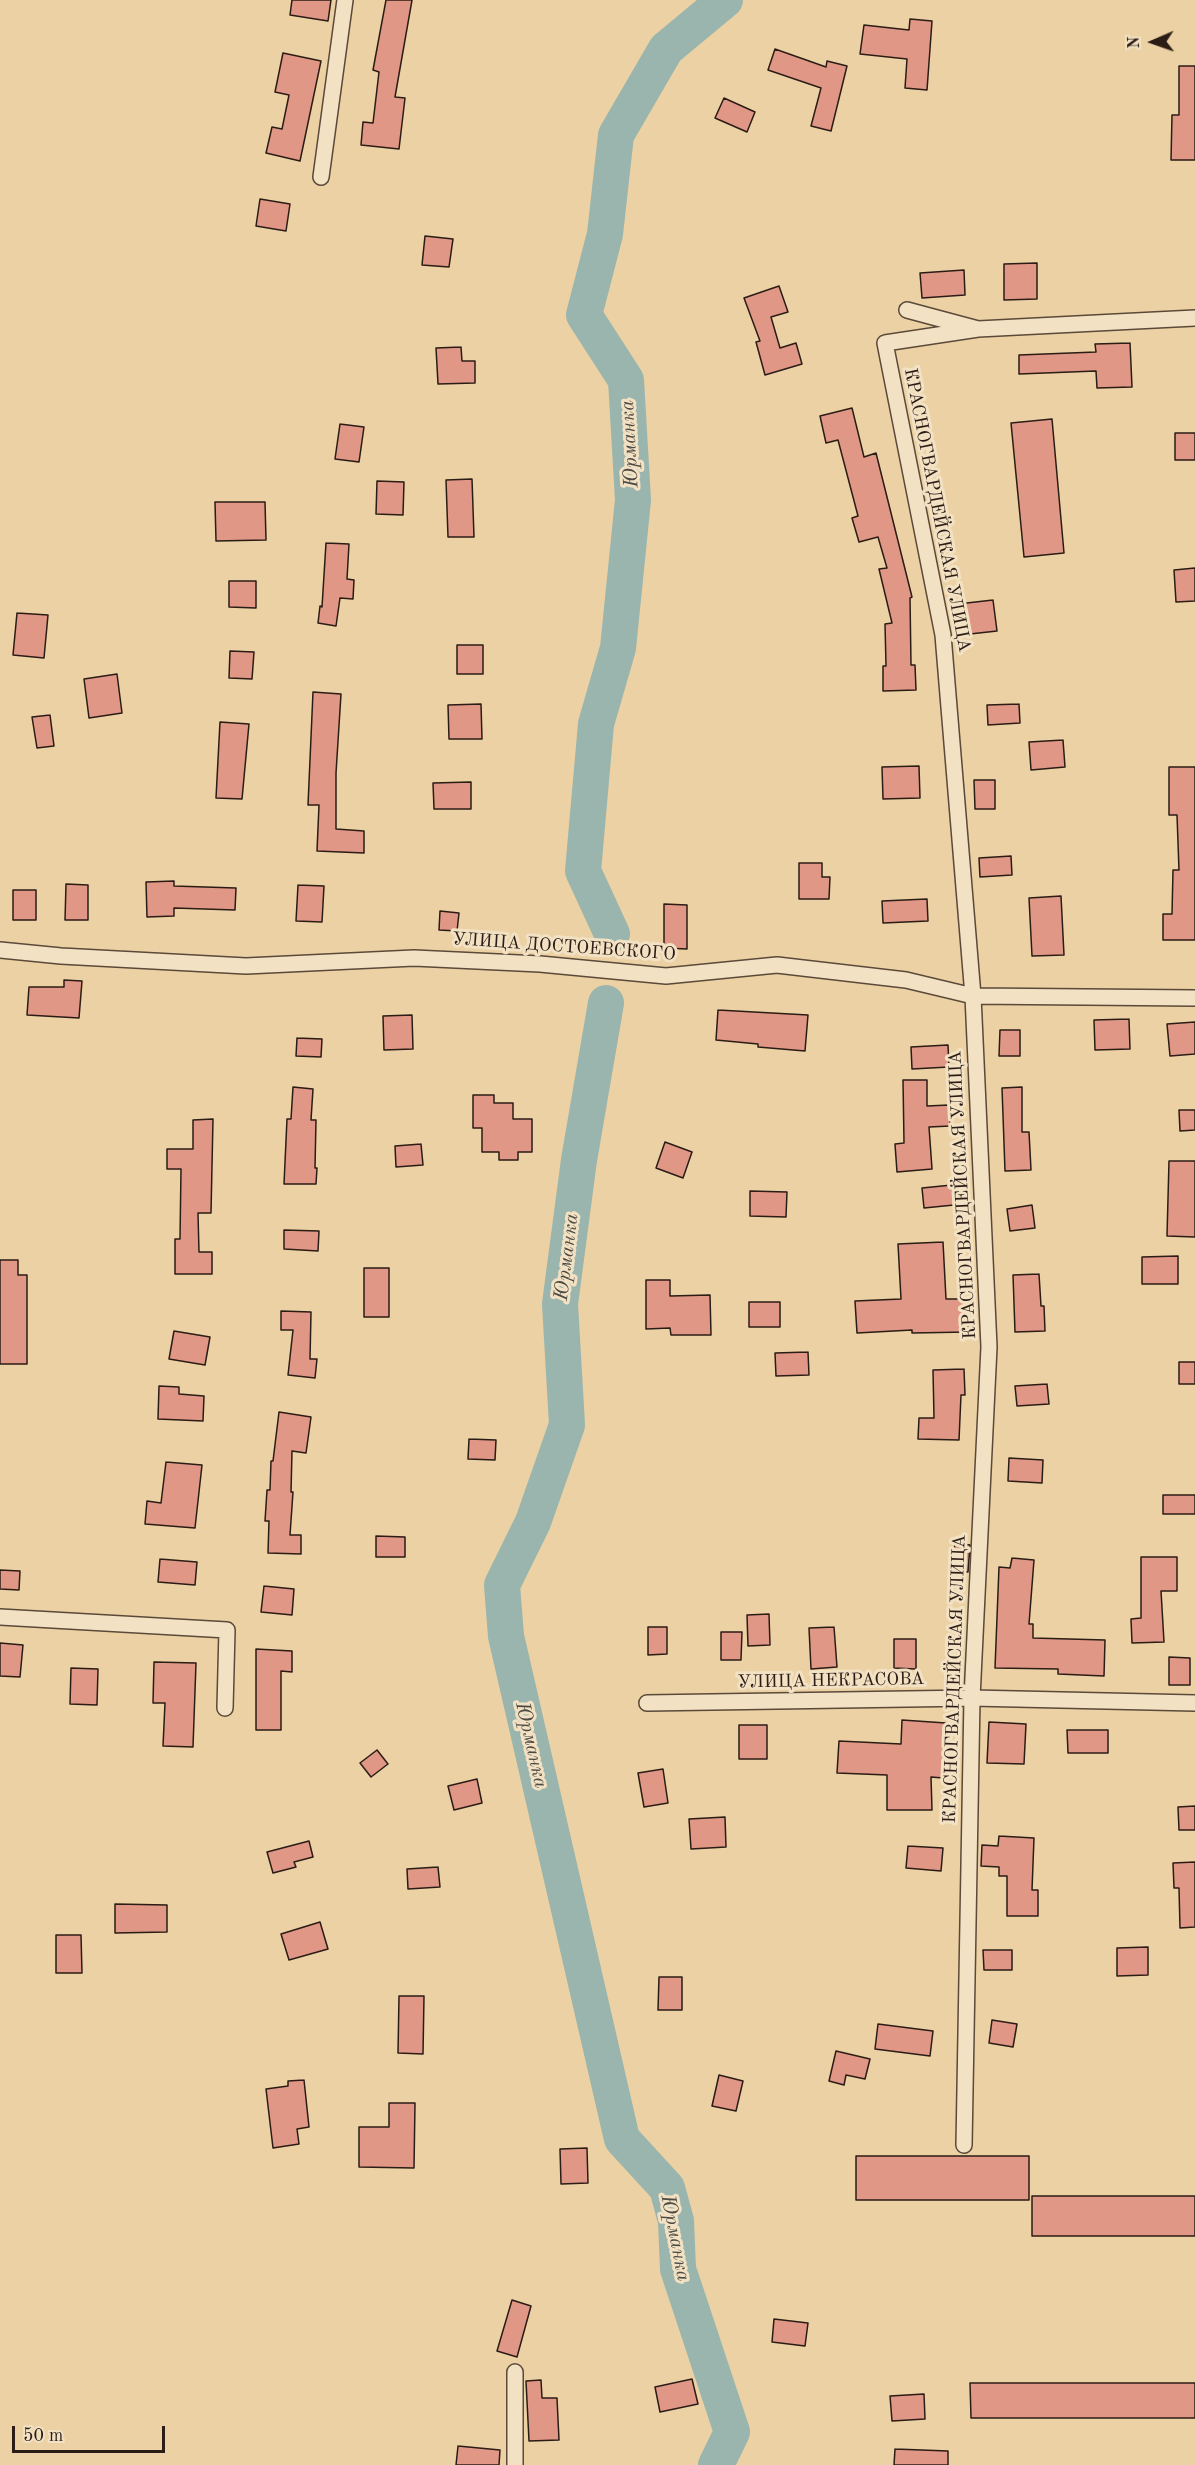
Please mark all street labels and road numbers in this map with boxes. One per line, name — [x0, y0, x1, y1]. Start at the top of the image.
street label: КРАСНОГВАРДЕЙСКАЯ УЛИЦА — [899, 366, 975, 654]
street label: УЛИЦА ДОСТОЕВСКОГО — [452, 928, 676, 966]
street label: КРАСНОГВАРДЕЙСКАЯ УЛИЦА — [945, 1050, 981, 1340]
street label: КРАСНОГВАРДЕЙСКАЯ УЛИЦА — [939, 1534, 971, 1824]
street label: УЛИЦА НЕКРАСОВА — [737, 1669, 925, 1693]

